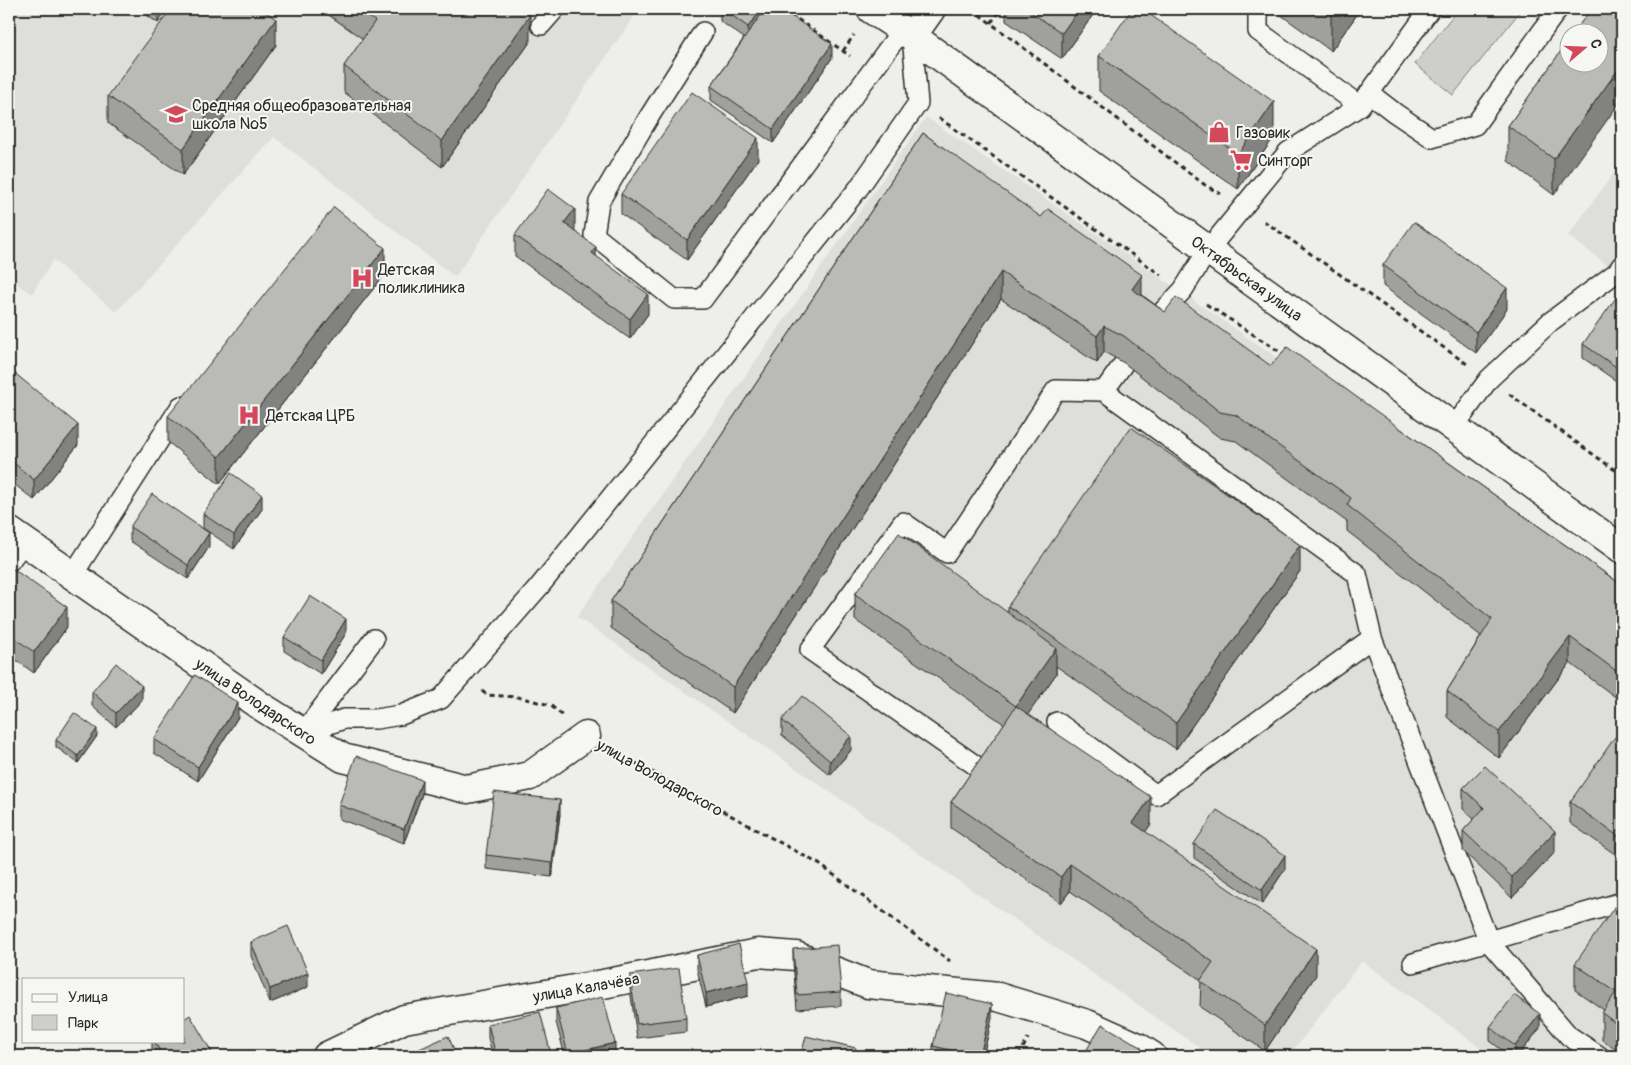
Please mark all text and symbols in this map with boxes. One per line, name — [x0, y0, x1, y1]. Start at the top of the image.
north arrow — [1558, 22, 1608, 72]
text: С — [1586, 37, 1605, 51]
place label: Средняя общеобразовательная школа №5 — [192, 96, 411, 134]
school or university icon: Средняя общеобразовательная школа №5 — [163, 101, 189, 127]
shop icon: Газовик — [1206, 119, 1232, 145]
place label: Газовик — [1236, 123, 1291, 143]
supermarket icon: Синторг — [1228, 147, 1254, 173]
place label: Синторг — [1258, 151, 1313, 171]
street label: Октябрьская улица — [1187, 232, 1306, 326]
place label: Детская поликлиника — [377, 260, 465, 298]
hospital icon: Детская поликлиника — [349, 265, 375, 291]
hospital icon: Детская ЦРБ — [236, 402, 262, 428]
place label: Детская ЦРБ — [265, 406, 355, 426]
street label: улица Володарского — [190, 653, 320, 750]
street label: улица Володарского — [592, 734, 727, 821]
street label: улица Калачёва — [530, 969, 641, 1007]
legend — [22, 978, 185, 1042]
text: Улица — [68, 988, 108, 1007]
text: Парк — [68, 1014, 99, 1033]

